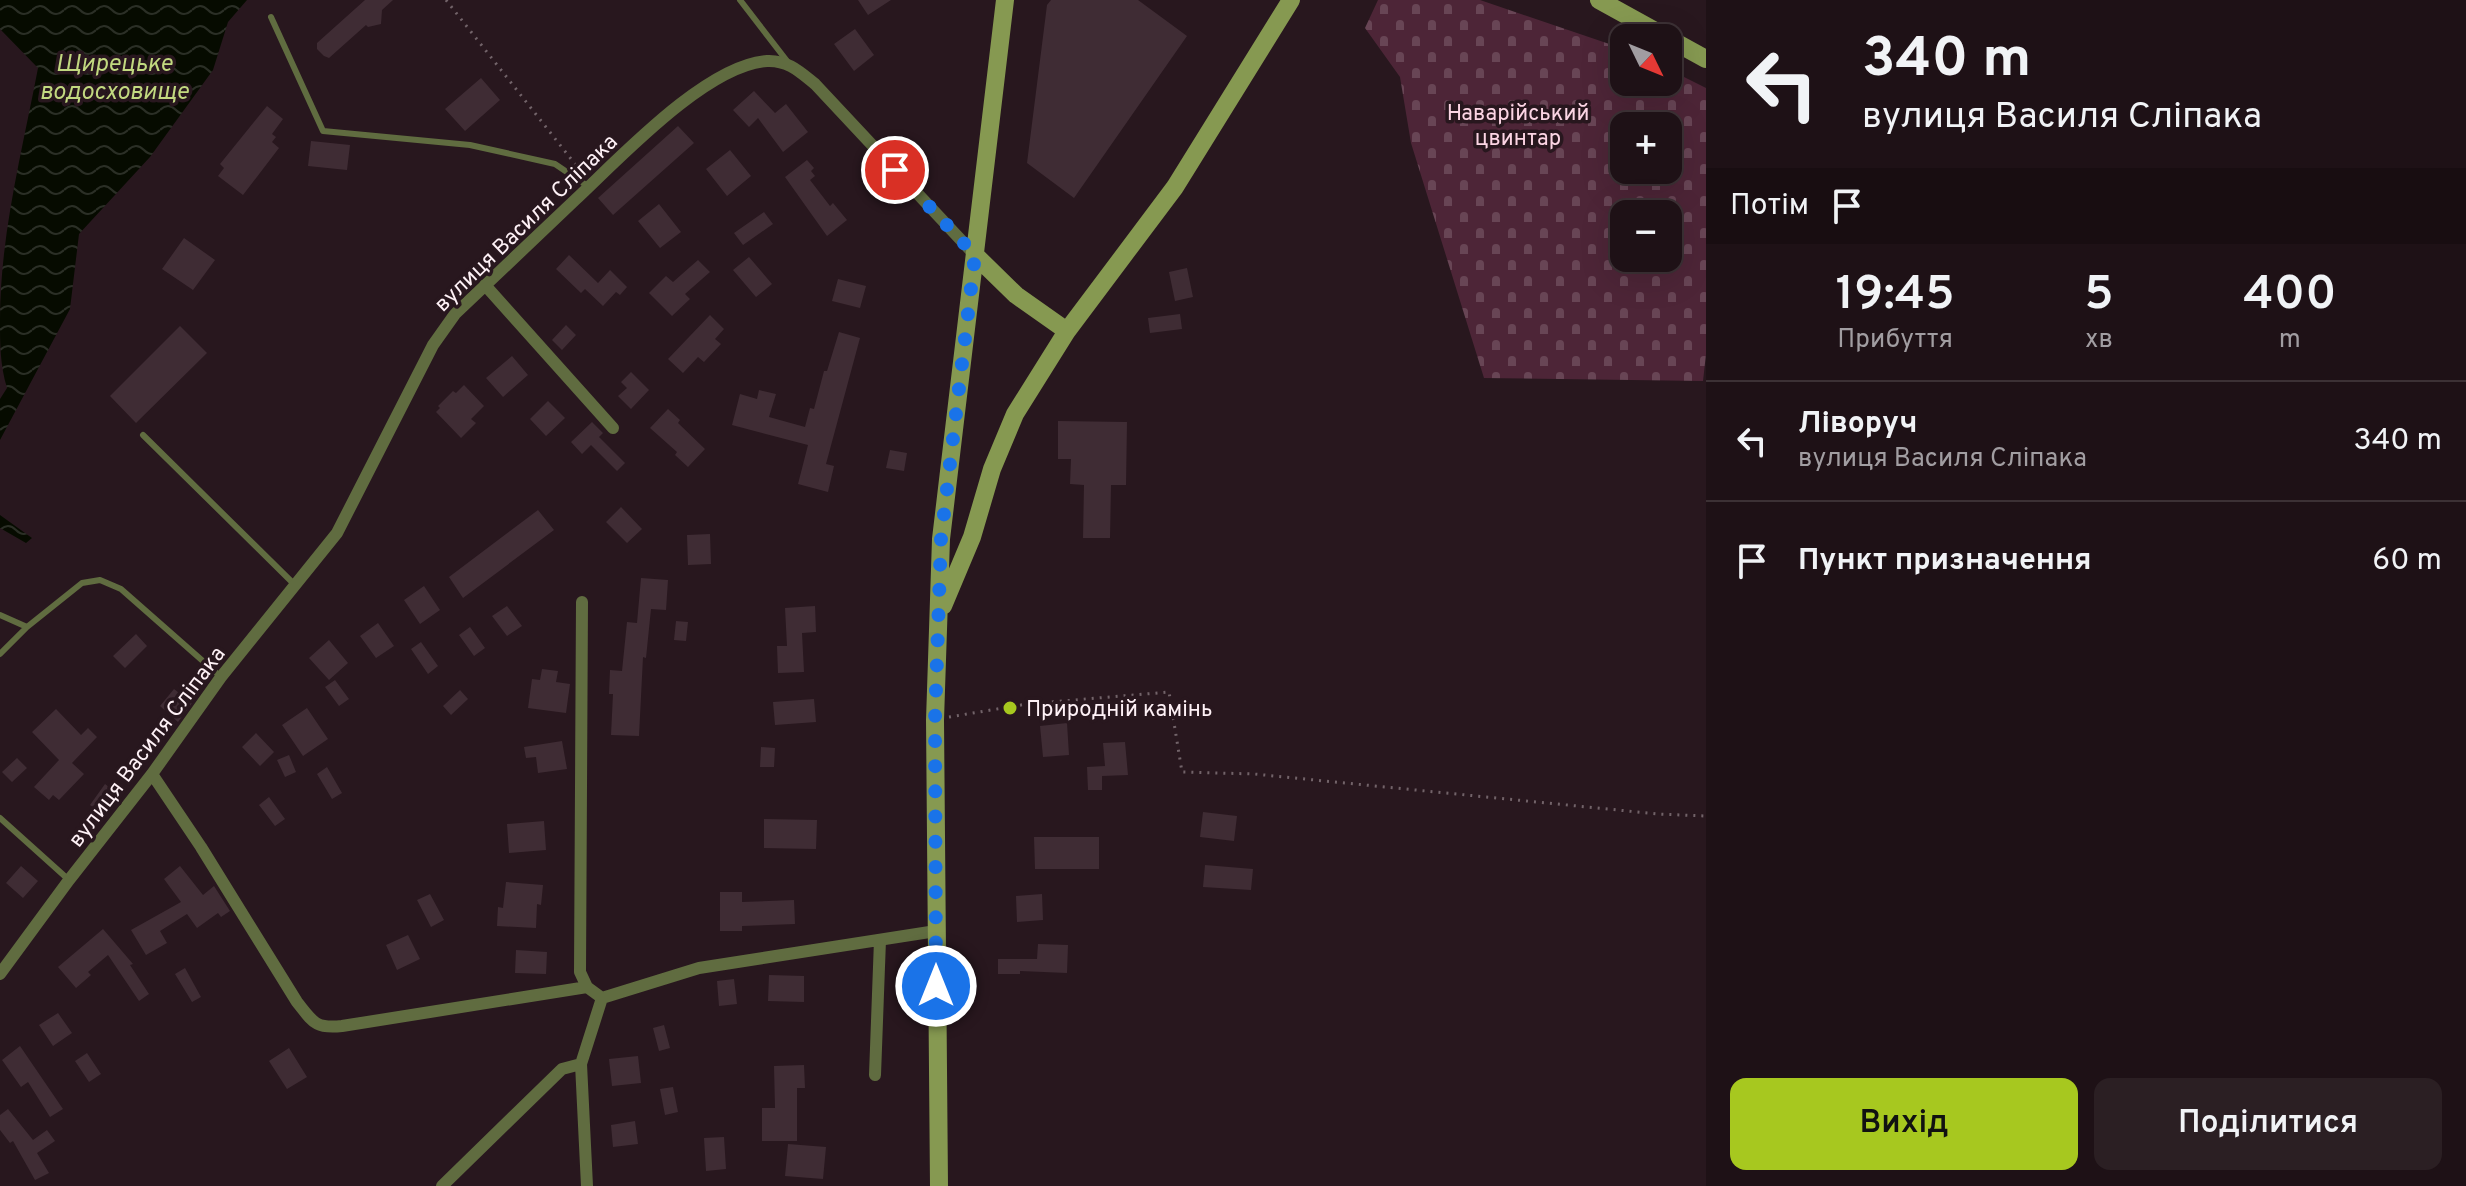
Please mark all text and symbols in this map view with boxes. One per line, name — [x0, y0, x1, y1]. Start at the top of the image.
north arrow — [1610, 24, 1682, 96]
map controls — [1610, 24, 1682, 272]
text: 340 m — [1862, 26, 2031, 96]
icon: left — [1730, 32, 1834, 136]
water label: Щирецьке водосховище — [39, 50, 189, 108]
text: вулиця Василя Сліпака — [1862, 95, 2262, 141]
park label: Наварійський цвинтар — [1447, 101, 1589, 153]
button: + — [1610, 112, 1682, 184]
street label: вулиця Василя Сліпака — [429, 129, 624, 318]
pin — [861, 136, 929, 204]
icon: arrive — [873, 148, 917, 192]
icon: arrive — [1825, 184, 1869, 228]
text: Потім — [1730, 188, 1809, 225]
button: − — [1610, 200, 1682, 272]
text: 19:45 — [1836, 266, 1955, 326]
text: 5 — [2084, 266, 2114, 326]
text: 400 — [2243, 266, 2336, 326]
text: Прибуття — [1837, 324, 1953, 357]
text: хв — [2085, 324, 2113, 357]
text: m — [2279, 324, 2301, 357]
text: Ліворуч — [1798, 406, 1917, 443]
icon: left — [1730, 419, 1774, 463]
text: 340 m — [2354, 423, 2442, 460]
text: вулиця Василя Сліпака — [1798, 443, 2087, 476]
icon: arrive — [1730, 539, 1774, 583]
text: Пункт призначення — [1798, 543, 2091, 580]
text: 60 m — [2372, 543, 2442, 580]
street label: вулиця Василя Сліпака — [64, 642, 232, 853]
place label: Природній камінь — [1026, 697, 1212, 724]
marker: Природній камінь — [1001, 699, 1019, 717]
position arrow — [894, 944, 978, 1028]
button: Вихід — [1730, 1078, 2078, 1170]
button: Поділитися — [2094, 1078, 2442, 1170]

